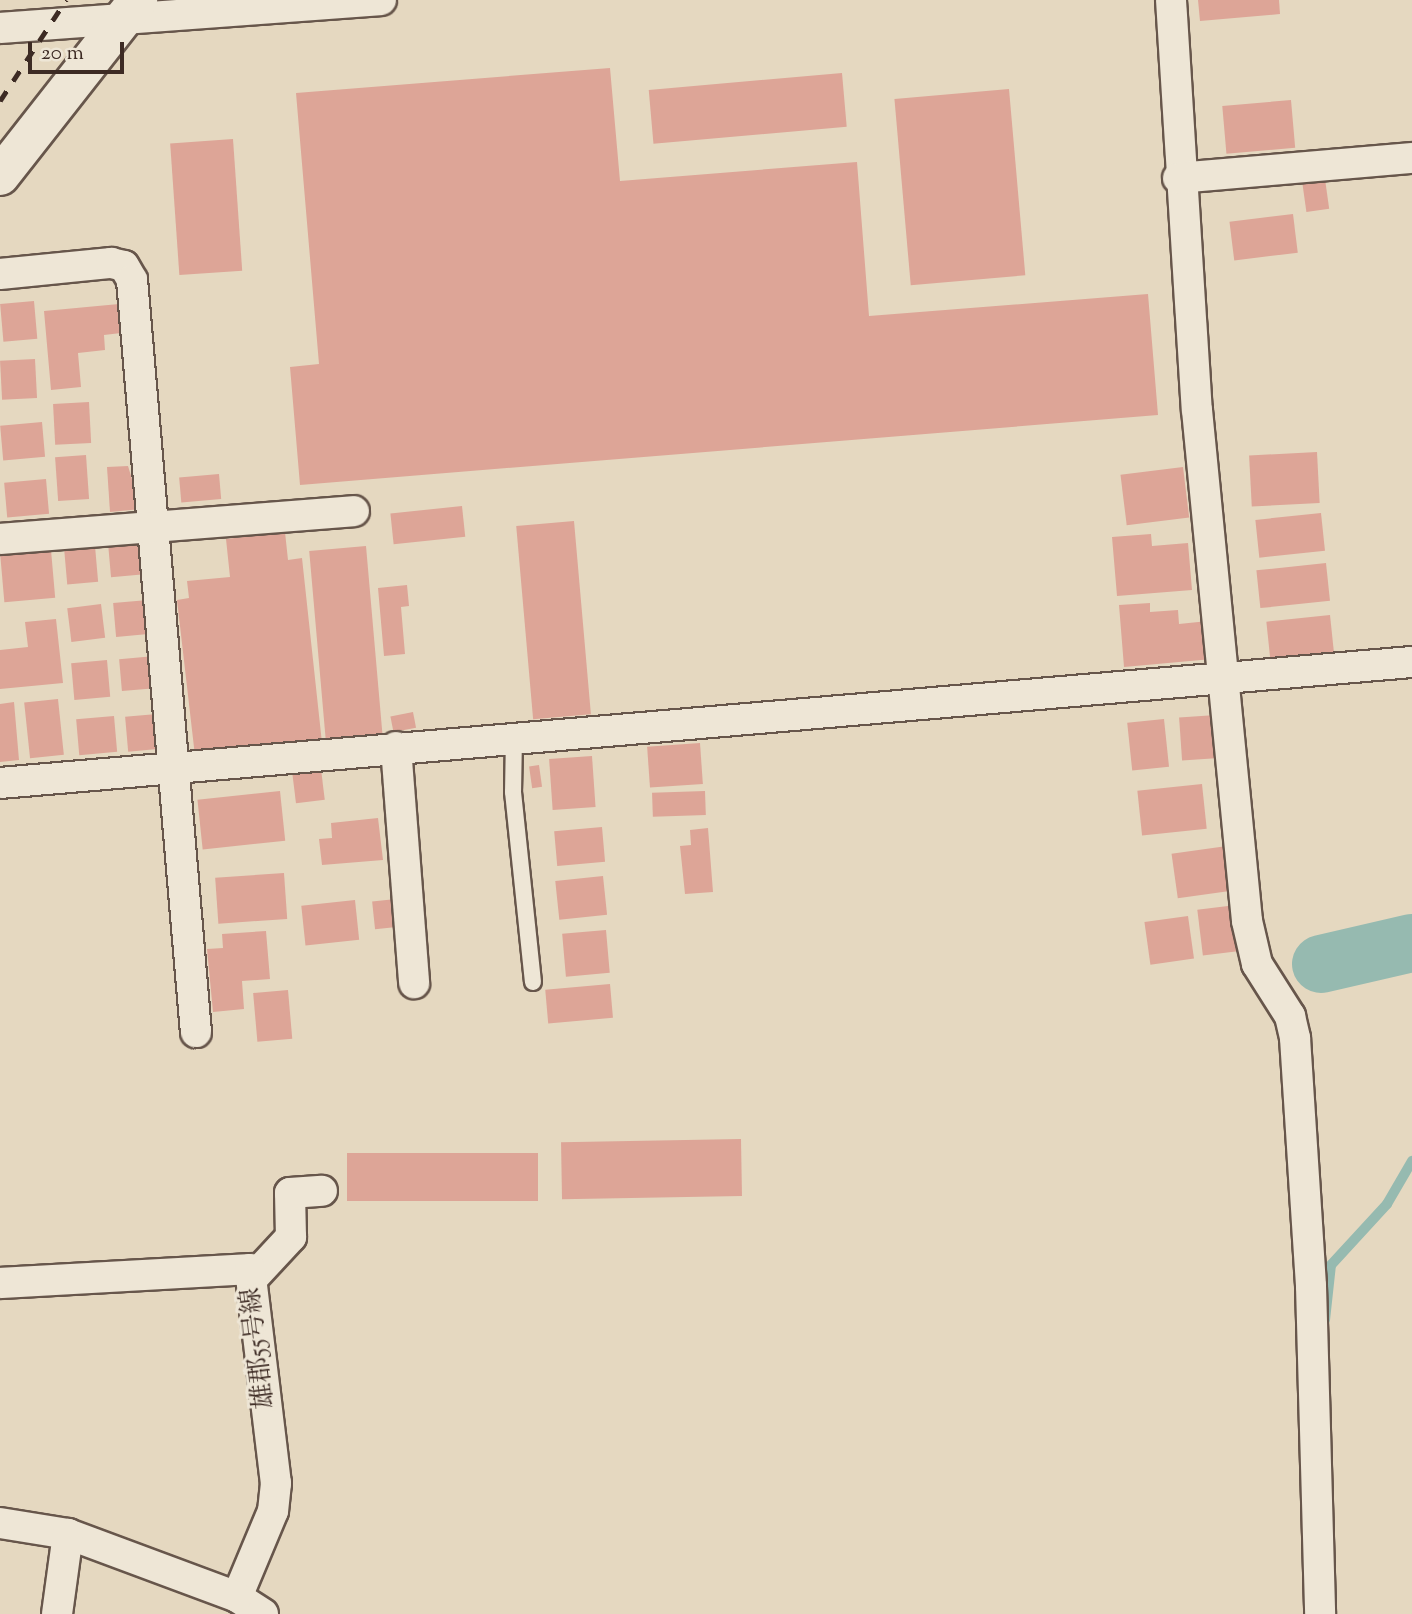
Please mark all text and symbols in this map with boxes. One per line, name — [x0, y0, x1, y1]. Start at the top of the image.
scale bar — [32, 28, 128, 72]
text: 20 m — [41, 39, 84, 69]
street label: 雄郡55号線 — [236, 1286, 282, 1410]

